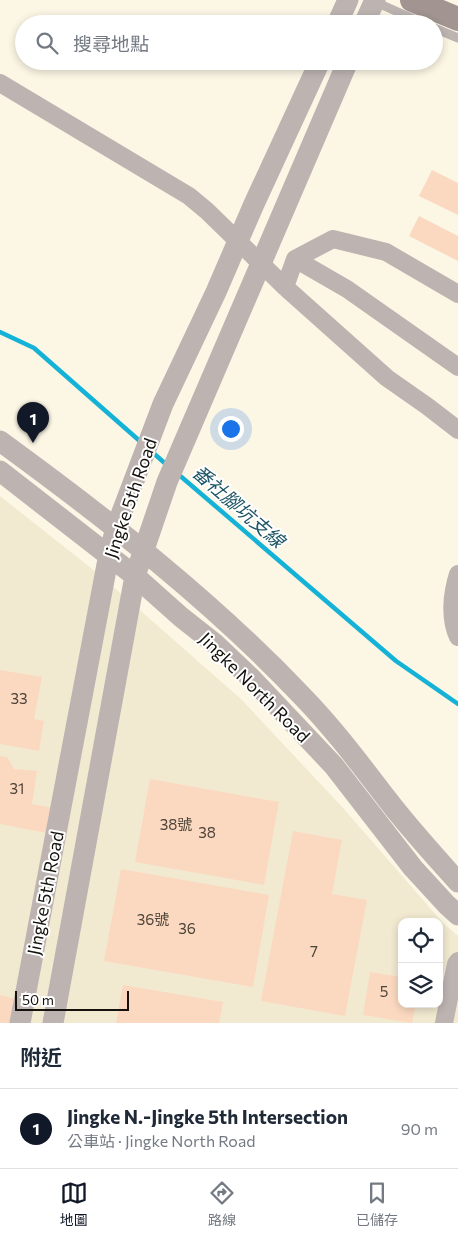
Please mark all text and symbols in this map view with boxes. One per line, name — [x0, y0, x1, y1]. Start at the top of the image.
search box — [15, 15, 443, 70]
icon: search — [33, 29, 61, 57]
text: 搜尋地點 — [73, 32, 149, 55]
pin: 1 — [17, 402, 49, 443]
your location — [218, 416, 244, 442]
street label: Jingke 5th Road — [99, 435, 161, 561]
water label: 番社腳坑支線 — [188, 460, 291, 553]
street label: Jingke North Road — [195, 627, 315, 747]
house number: 33 — [10, 689, 28, 707]
house number: 31 — [10, 779, 24, 797]
house number: 38號 — [160, 815, 192, 833]
house number: 38 — [198, 823, 216, 841]
street label: Jingke 5th Road — [22, 829, 68, 957]
house number: 36號 — [137, 910, 169, 928]
map controls — [398, 918, 443, 1008]
button: locate — [398, 918, 443, 963]
house number: 36 — [178, 919, 196, 937]
house number: 7 — [310, 942, 318, 960]
button: layers — [398, 963, 443, 1008]
house number: 5 — [380, 982, 388, 1000]
scale bar — [15, 988, 129, 1011]
text: 50 m — [22, 991, 54, 1008]
text: 附近 — [20, 1044, 62, 1069]
text: Jingke N.-Jingke 5th Intersection — [67, 1105, 348, 1128]
text: 1 — [32, 1119, 40, 1138]
text: 90 m — [401, 1119, 438, 1138]
text: 公車站 · Jingke North Road — [67, 1131, 256, 1150]
tab: 地圖 — [60, 1179, 88, 1229]
tab: 路線 — [208, 1179, 236, 1229]
tab: 已儲存 — [356, 1179, 398, 1229]

